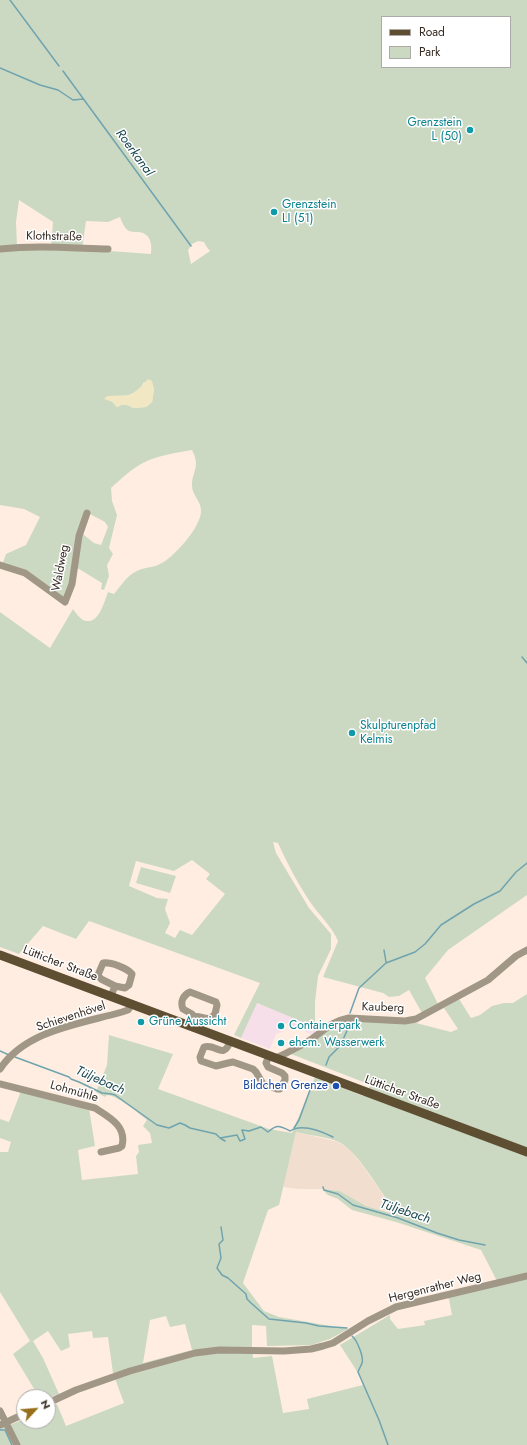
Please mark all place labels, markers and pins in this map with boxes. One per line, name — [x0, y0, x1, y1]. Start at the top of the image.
place label: Grenzstein L (50) — [407, 116, 462, 144]
marker: Grenzstein L (50) — [465, 125, 475, 135]
place label: Grenzstein LI (51) — [282, 198, 337, 226]
marker: Grenzstein LI (51) — [269, 207, 279, 217]
place label: Skulpturenpfad Kelmis — [360, 719, 436, 747]
marker: Skulpturenpfad Kelmis — [347, 728, 357, 738]
place label: Grüne Aussicht — [149, 1015, 226, 1029]
marker: Grüne Aussicht — [136, 1017, 146, 1027]
place label: Containerpark — [289, 1019, 360, 1033]
marker: Containerpark — [276, 1021, 286, 1031]
place label: ehem. Wasserwerk — [289, 1036, 385, 1050]
marker: ehem. Wasserwerk — [276, 1038, 286, 1048]
place label: Bildchen Grenze — [243, 1079, 328, 1093]
marker: Bildchen Grenze — [331, 1081, 341, 1091]

